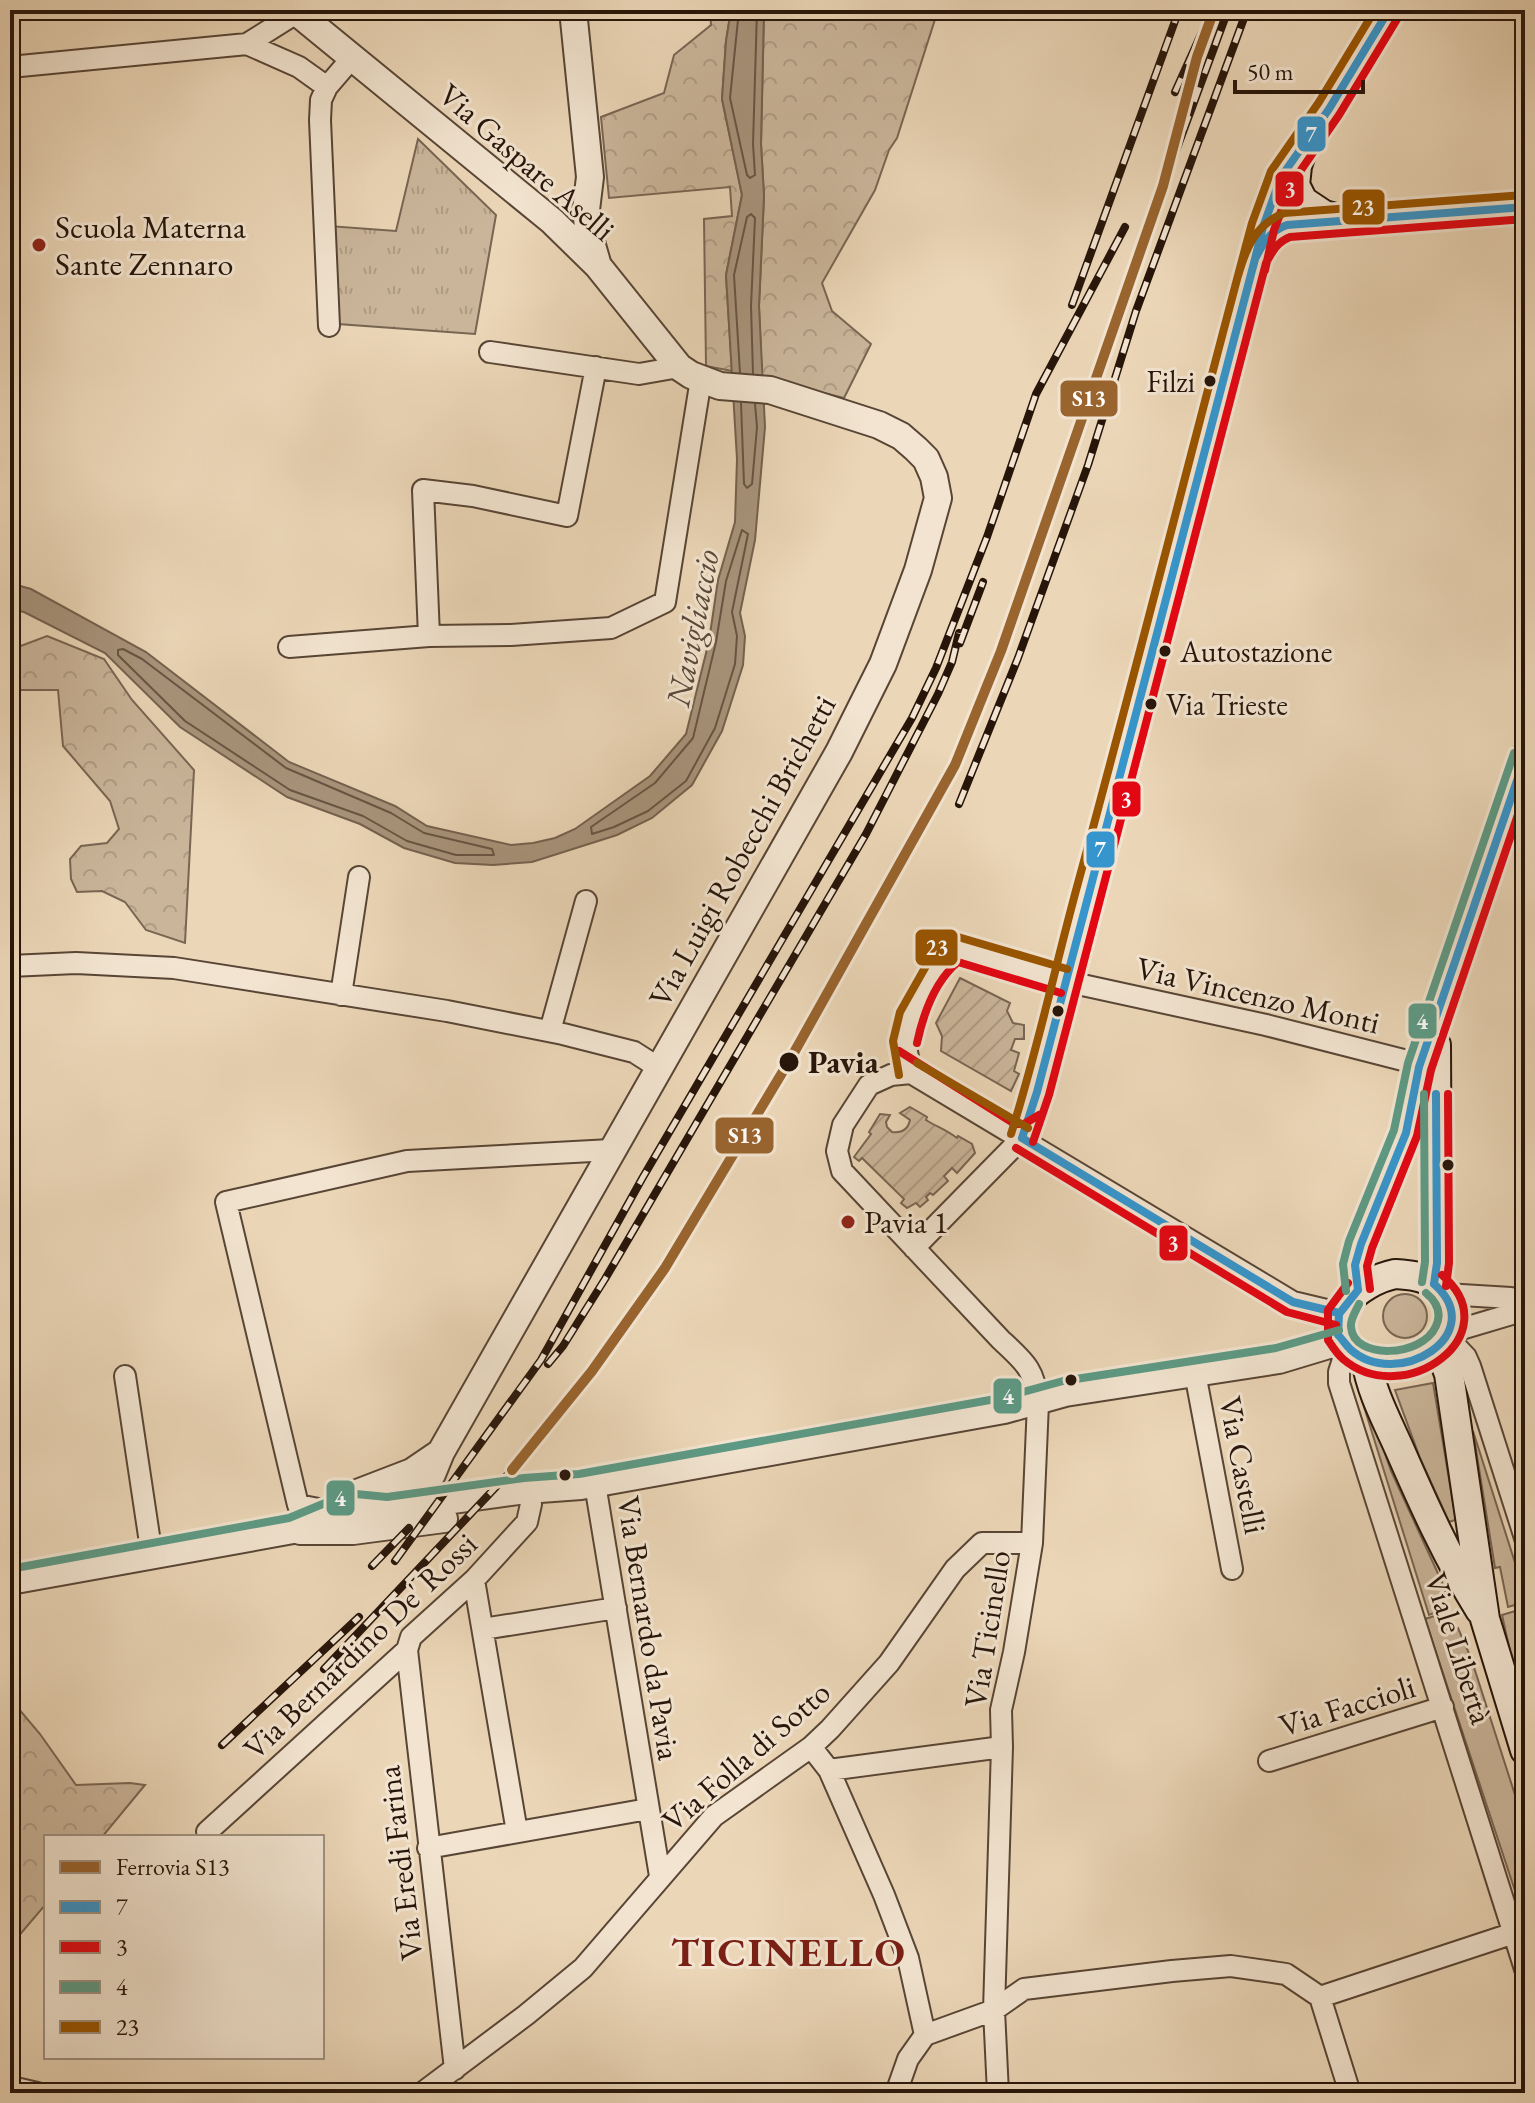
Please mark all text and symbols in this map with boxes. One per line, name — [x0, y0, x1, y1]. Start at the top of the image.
scale bar — [1235, 44, 1363, 94]
text: 50 m — [1247, 56, 1294, 87]
street label: Via Gaspare Aselli — [430, 74, 624, 250]
line badge: 7 — [1296, 115, 1327, 153]
text: 7 — [1305, 120, 1317, 149]
line badge: 3 — [1274, 170, 1305, 208]
text: 3 — [1284, 175, 1296, 204]
line badge: 23 — [1341, 188, 1386, 226]
text: 23 — [1351, 193, 1375, 222]
place label: Scuola Materna Sante Zennaro — [55, 206, 246, 285]
marker: Scuola Materna Sante Zennaro — [30, 236, 48, 254]
place label: Filzi — [1146, 362, 1195, 401]
marker: Filzi — [1202, 373, 1218, 389]
line badge: S13 — [1059, 379, 1119, 418]
text: S13 — [1072, 384, 1106, 413]
water label: Navigliaccio — [655, 545, 729, 711]
place label: Autostazione — [1179, 632, 1332, 671]
marker: Autostazione — [1157, 643, 1173, 659]
place label: Via Trieste — [1166, 685, 1288, 724]
street label: Via Luigi Robecchi Brichetti — [639, 688, 845, 1014]
marker: Via Trieste — [1143, 696, 1159, 712]
line badge: 3 — [1111, 780, 1142, 818]
text: 3 — [1120, 785, 1132, 814]
line badge: 7 — [1085, 830, 1116, 869]
text: 7 — [1094, 835, 1106, 864]
line badge: 23 — [914, 928, 959, 967]
text: 23 — [925, 933, 949, 962]
street label: Via Vincenzo Monti — [1132, 947, 1384, 1043]
line badge: 4 — [1407, 1002, 1438, 1040]
unlabelled marker — [1050, 1003, 1066, 1019]
text: 4 — [1416, 1007, 1428, 1036]
place label: Pavia — [808, 1041, 880, 1083]
marker: Pavia — [777, 1050, 801, 1074]
line badge: S13 — [714, 1116, 775, 1155]
text: S13 — [728, 1121, 762, 1150]
unlabelled marker — [1440, 1157, 1456, 1173]
place label: Pavia 1 — [864, 1201, 949, 1243]
marker: Pavia 1 — [839, 1213, 857, 1231]
line badge: 3 — [1158, 1224, 1189, 1262]
text: 3 — [1167, 1229, 1179, 1258]
unlabelled marker — [1063, 1372, 1079, 1388]
line badge: 4 — [992, 1377, 1023, 1415]
text: 4 — [1002, 1382, 1014, 1411]
street label: Via Castelli — [1209, 1393, 1277, 1538]
unlabelled marker — [557, 1467, 573, 1483]
line badge: 4 — [325, 1479, 356, 1517]
text: 4 — [334, 1484, 346, 1513]
street label: Via Bernardo da Pavia — [607, 1493, 691, 1763]
street label: Via Bernardino De' Rossi — [234, 1523, 486, 1769]
street label: Via Ticinello — [954, 1547, 1020, 1711]
street label: Viale Libertà — [1415, 1567, 1503, 1729]
street label: Via Faccioli — [1274, 1665, 1420, 1747]
street label: Via Folla di Sotto — [653, 1671, 839, 1841]
street label: Via Eredi Farina — [367, 1763, 433, 1963]
legend — [44, 1835, 324, 2059]
text: Ferrovia S13 — [116, 1851, 229, 1882]
text: 7 — [116, 1891, 128, 1922]
district label: TICINELLO — [671, 1926, 907, 1978]
text: 3 — [116, 1931, 128, 1962]
text: 4 — [116, 1971, 128, 2002]
text: 23 — [116, 2011, 139, 2042]

